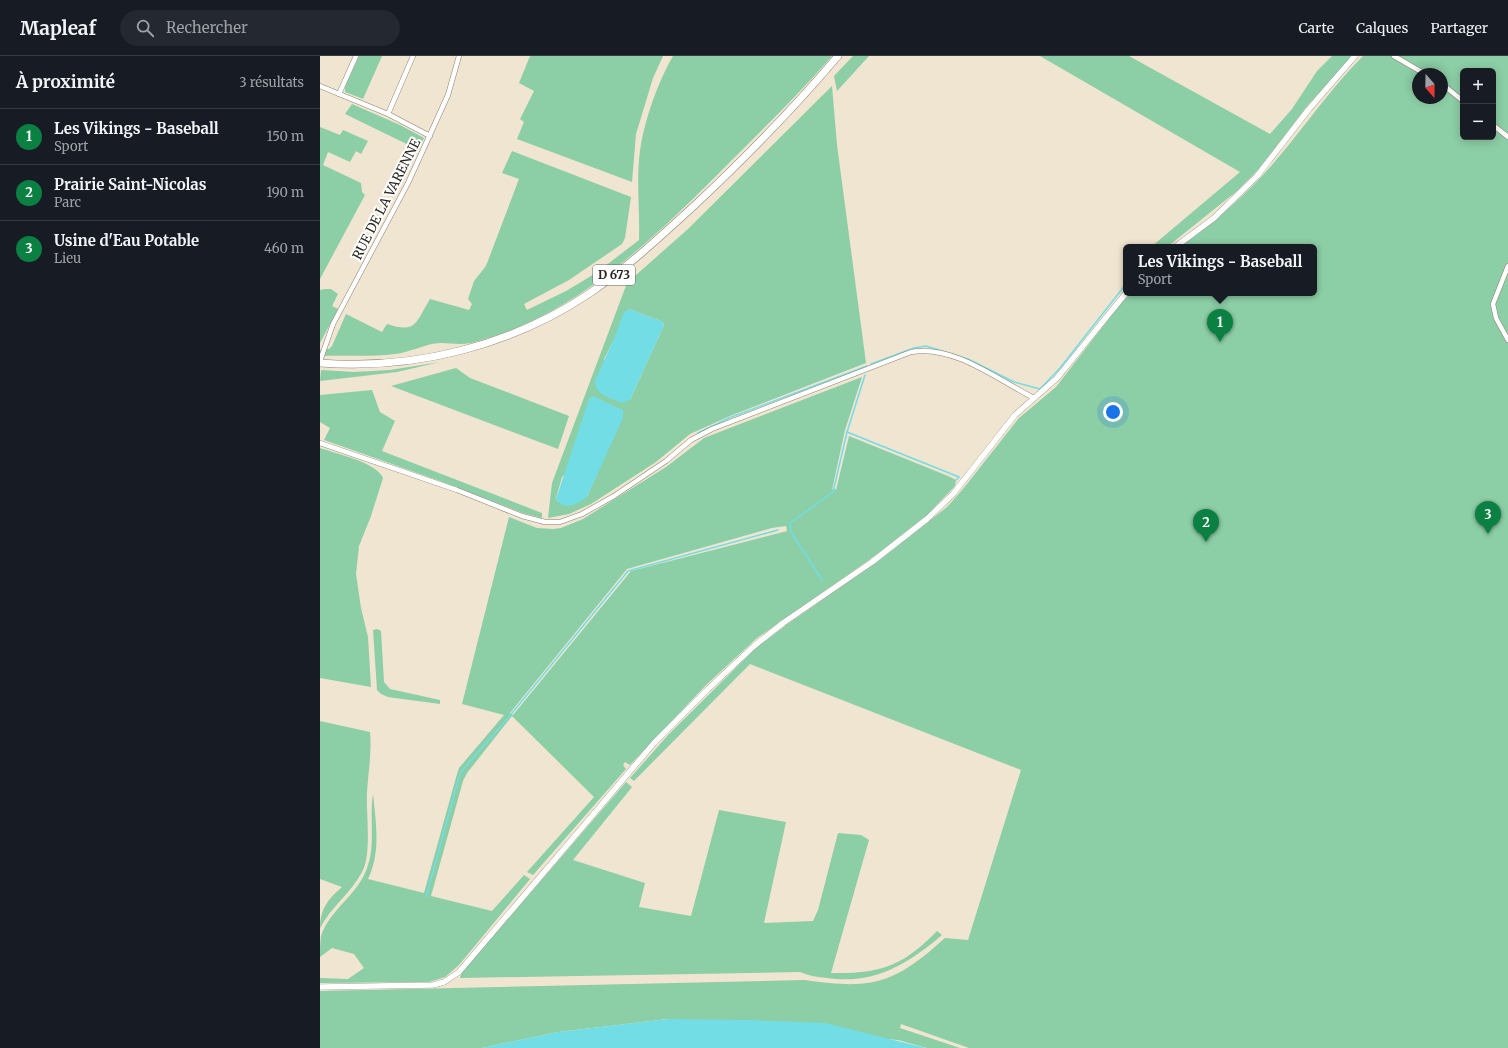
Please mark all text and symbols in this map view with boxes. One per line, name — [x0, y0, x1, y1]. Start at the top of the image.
search box — [120, 10, 400, 46]
text: Mapleaf — [20, 16, 96, 40]
icon: search — [134, 17, 156, 39]
text: Rechercher — [166, 18, 248, 37]
text: Carte — [1298, 19, 1334, 37]
text: Calques — [1356, 19, 1408, 37]
text: Partager — [1430, 19, 1488, 37]
north arrow — [1412, 68, 1448, 104]
map controls — [1460, 68, 1496, 140]
button: + — [1460, 68, 1496, 104]
text: À proximité — [16, 71, 115, 93]
text: 3 résultats — [239, 74, 304, 91]
button: − — [1460, 104, 1496, 140]
text: Les Vikings - Baseball — [54, 119, 219, 138]
text: 1 — [26, 128, 32, 145]
text: 150 m — [267, 128, 304, 145]
street label: RUE DE LA VARENNE — [349, 135, 425, 263]
text: Sport — [54, 138, 88, 155]
text: Prairie Saint-Nicolas — [54, 175, 207, 194]
text: 2 — [25, 184, 33, 201]
text: 190 m — [267, 184, 304, 201]
text: Parc — [54, 194, 81, 211]
text: Usine d'Eau Potable — [54, 231, 199, 250]
text: 3 — [25, 240, 33, 257]
text: 460 m — [264, 240, 304, 257]
popup — [1123, 244, 1317, 296]
text: Lieu — [54, 250, 81, 267]
text: Les Vikings - Baseball — [1138, 252, 1302, 271]
road number: D 673 — [593, 265, 635, 285]
text: Sport — [1138, 271, 1172, 288]
pin: 1 — [1207, 309, 1233, 342]
your location — [1103, 402, 1123, 422]
pin: 3 — [1475, 501, 1501, 534]
pin: 2 — [1193, 509, 1219, 542]

